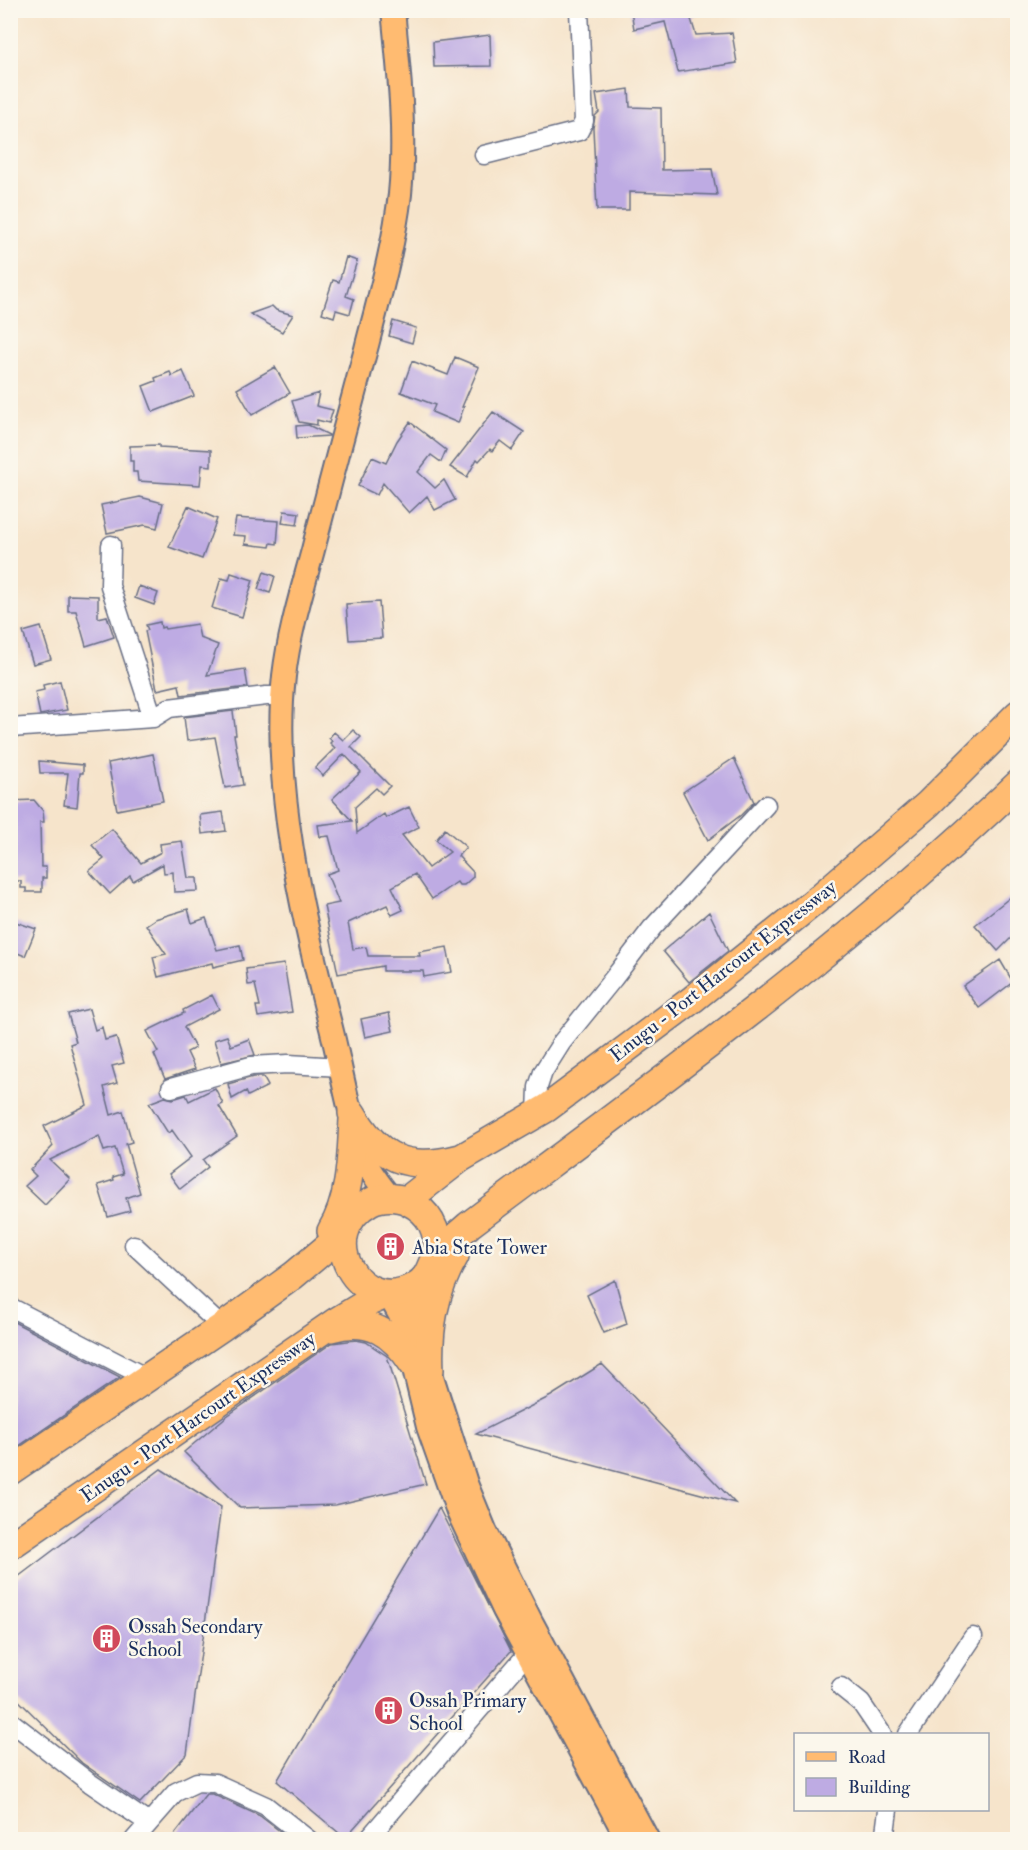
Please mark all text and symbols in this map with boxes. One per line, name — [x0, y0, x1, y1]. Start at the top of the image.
street label: Enugu - Port Harcourt Expressway — [605, 874, 843, 1068]
building icon: Abia State Tower — [375, 1231, 407, 1263]
place label: Abia State Tower — [411, 1235, 547, 1260]
street label: Enugu - Port Harcourt Expressway — [76, 1325, 322, 1509]
place label: Ossah Secondary School — [128, 1614, 264, 1662]
building icon: Ossah Secondary School — [91, 1622, 123, 1654]
place label: Ossah Primary School — [409, 1688, 527, 1736]
building icon: Ossah Primary School — [372, 1695, 404, 1727]
legend — [794, 1733, 989, 1811]
text: Road — [848, 1746, 886, 1769]
text: Building — [848, 1776, 911, 1799]

